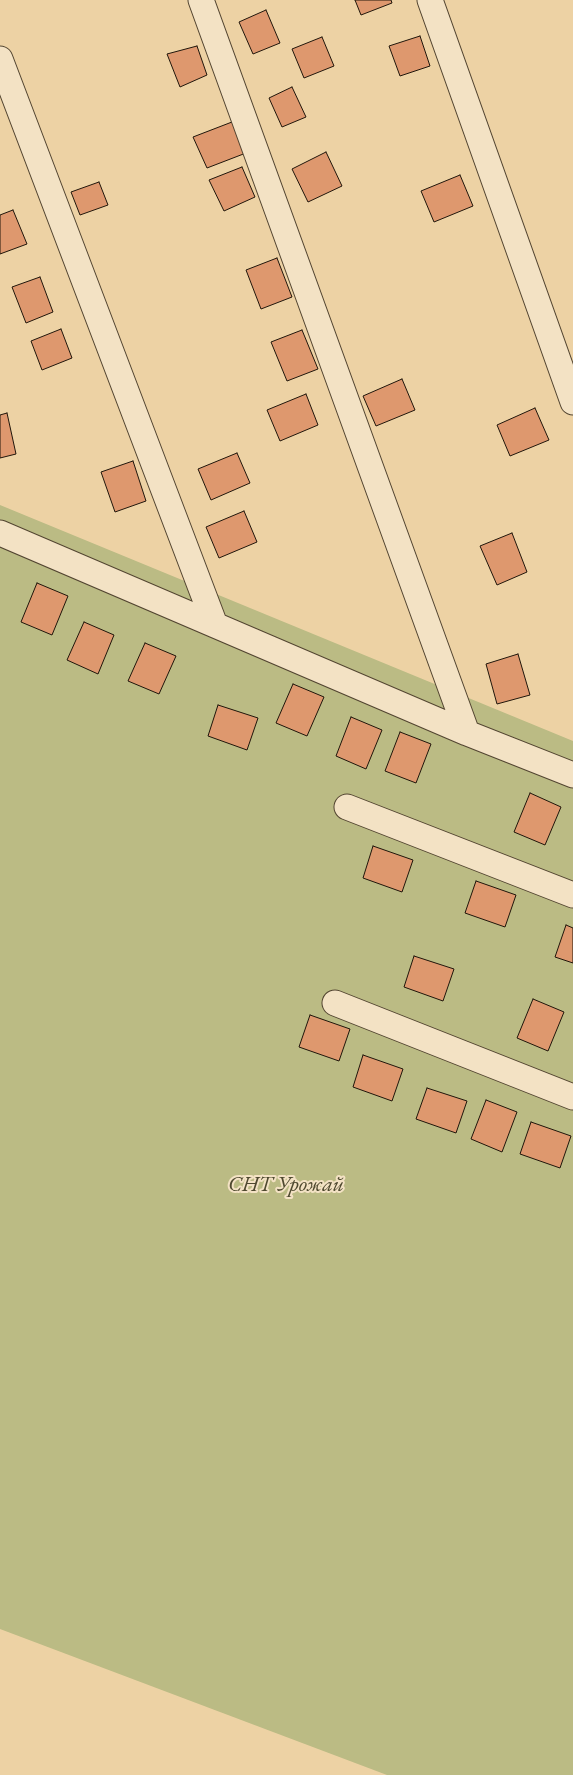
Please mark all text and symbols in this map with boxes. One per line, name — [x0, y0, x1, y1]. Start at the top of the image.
park label: СНТ Урожай — [228, 1172, 344, 1198]

